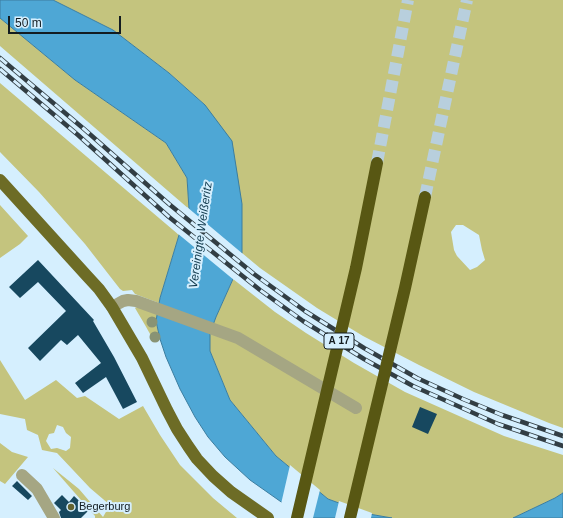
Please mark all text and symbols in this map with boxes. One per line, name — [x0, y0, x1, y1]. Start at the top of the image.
scale bar — [10, 8, 123, 34]
text: 50 m — [15, 16, 42, 30]
water label: Vereinigte Weißeritz — [186, 181, 216, 289]
road number: A 17 — [324, 333, 354, 349]
place label: Begerburg — [79, 500, 130, 514]
marker: Begerburg — [66, 502, 76, 512]

